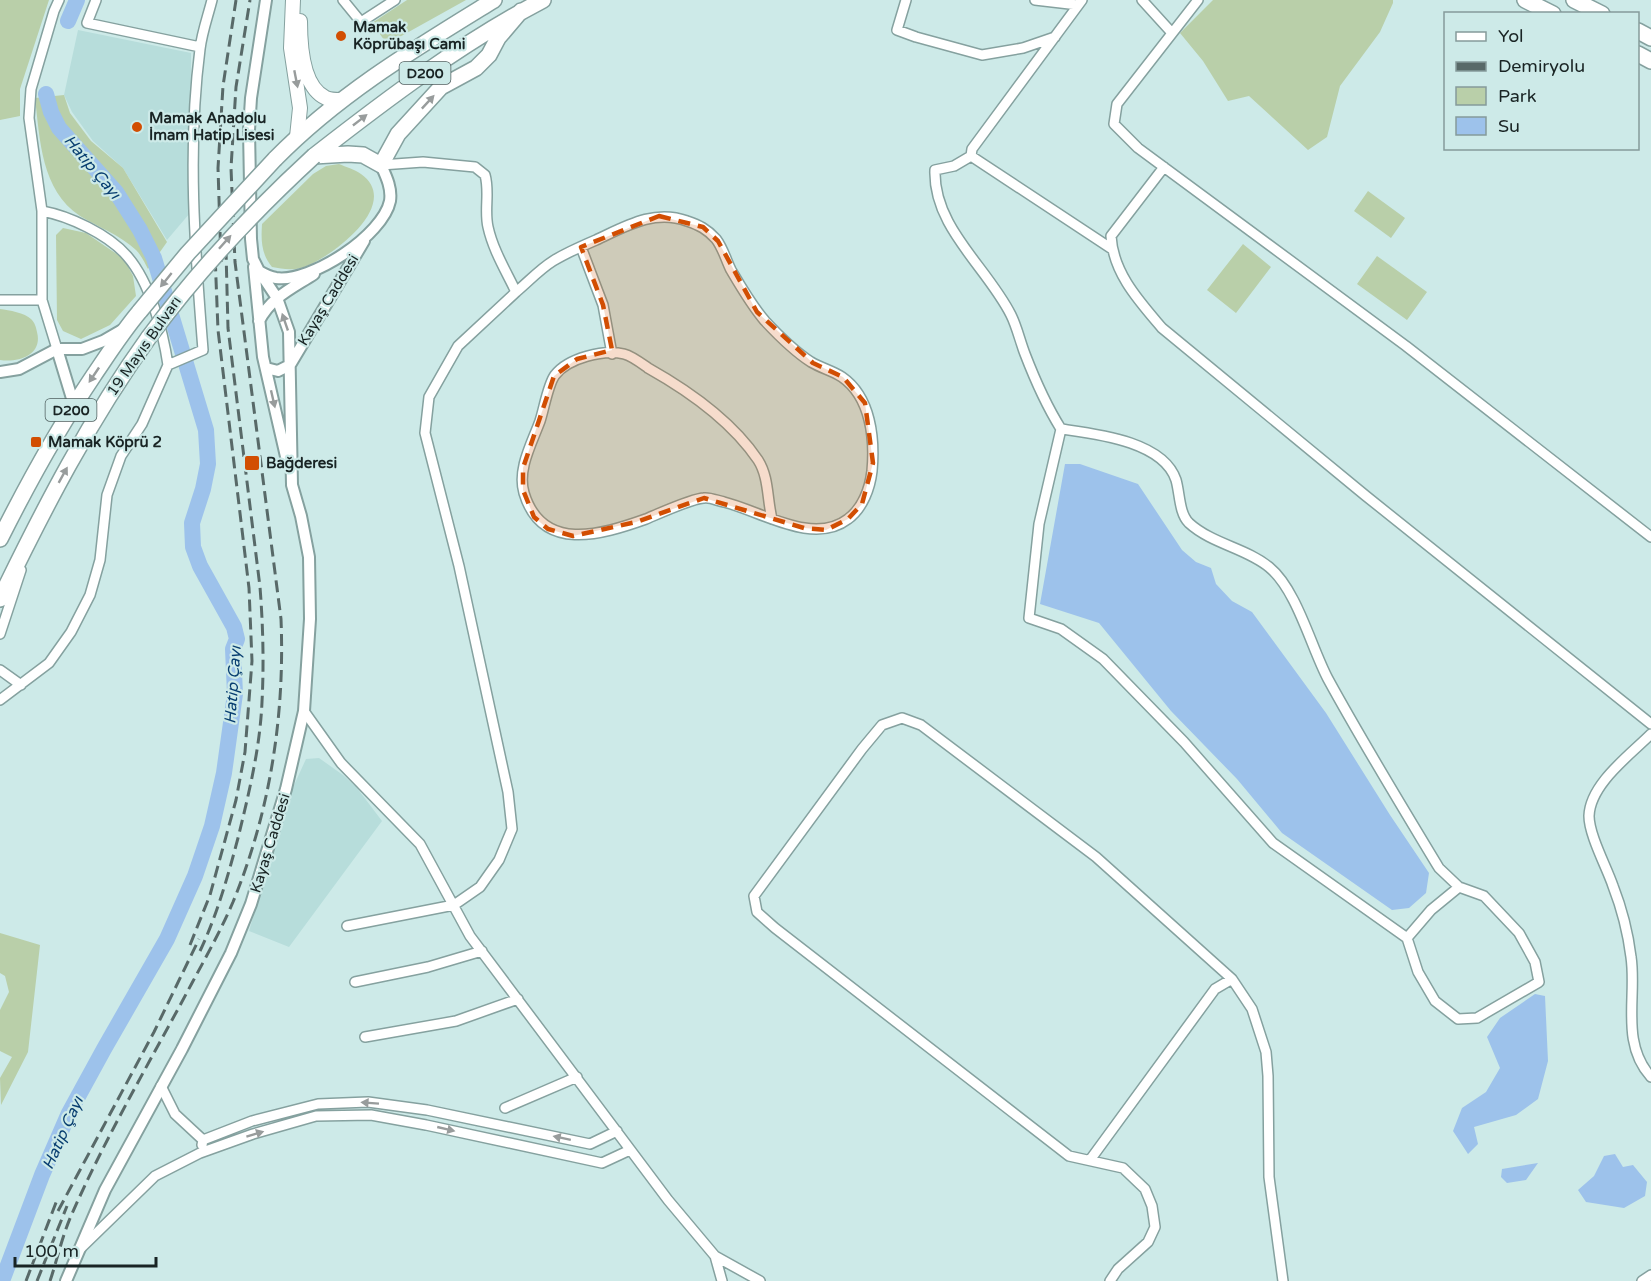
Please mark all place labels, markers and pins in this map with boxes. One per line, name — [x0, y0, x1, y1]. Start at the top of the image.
place label: Mamak Köprübaşı Cami — [353, 18, 466, 54]
marker: Mamak Köprübaşı Cami — [334, 29, 348, 43]
place label: Mamak Anadolu İmam Hatip Lisesi — [149, 109, 274, 145]
marker: Mamak Anadolu İmam Hatip Lisesi — [130, 120, 144, 134]
place label: Mamak Köprü 2 — [48, 433, 162, 452]
marker: Mamak Köprü 2 — [29, 435, 43, 449]
marker: Bağderesi — [243, 454, 261, 472]
place label: Bağderesi — [266, 454, 337, 473]

